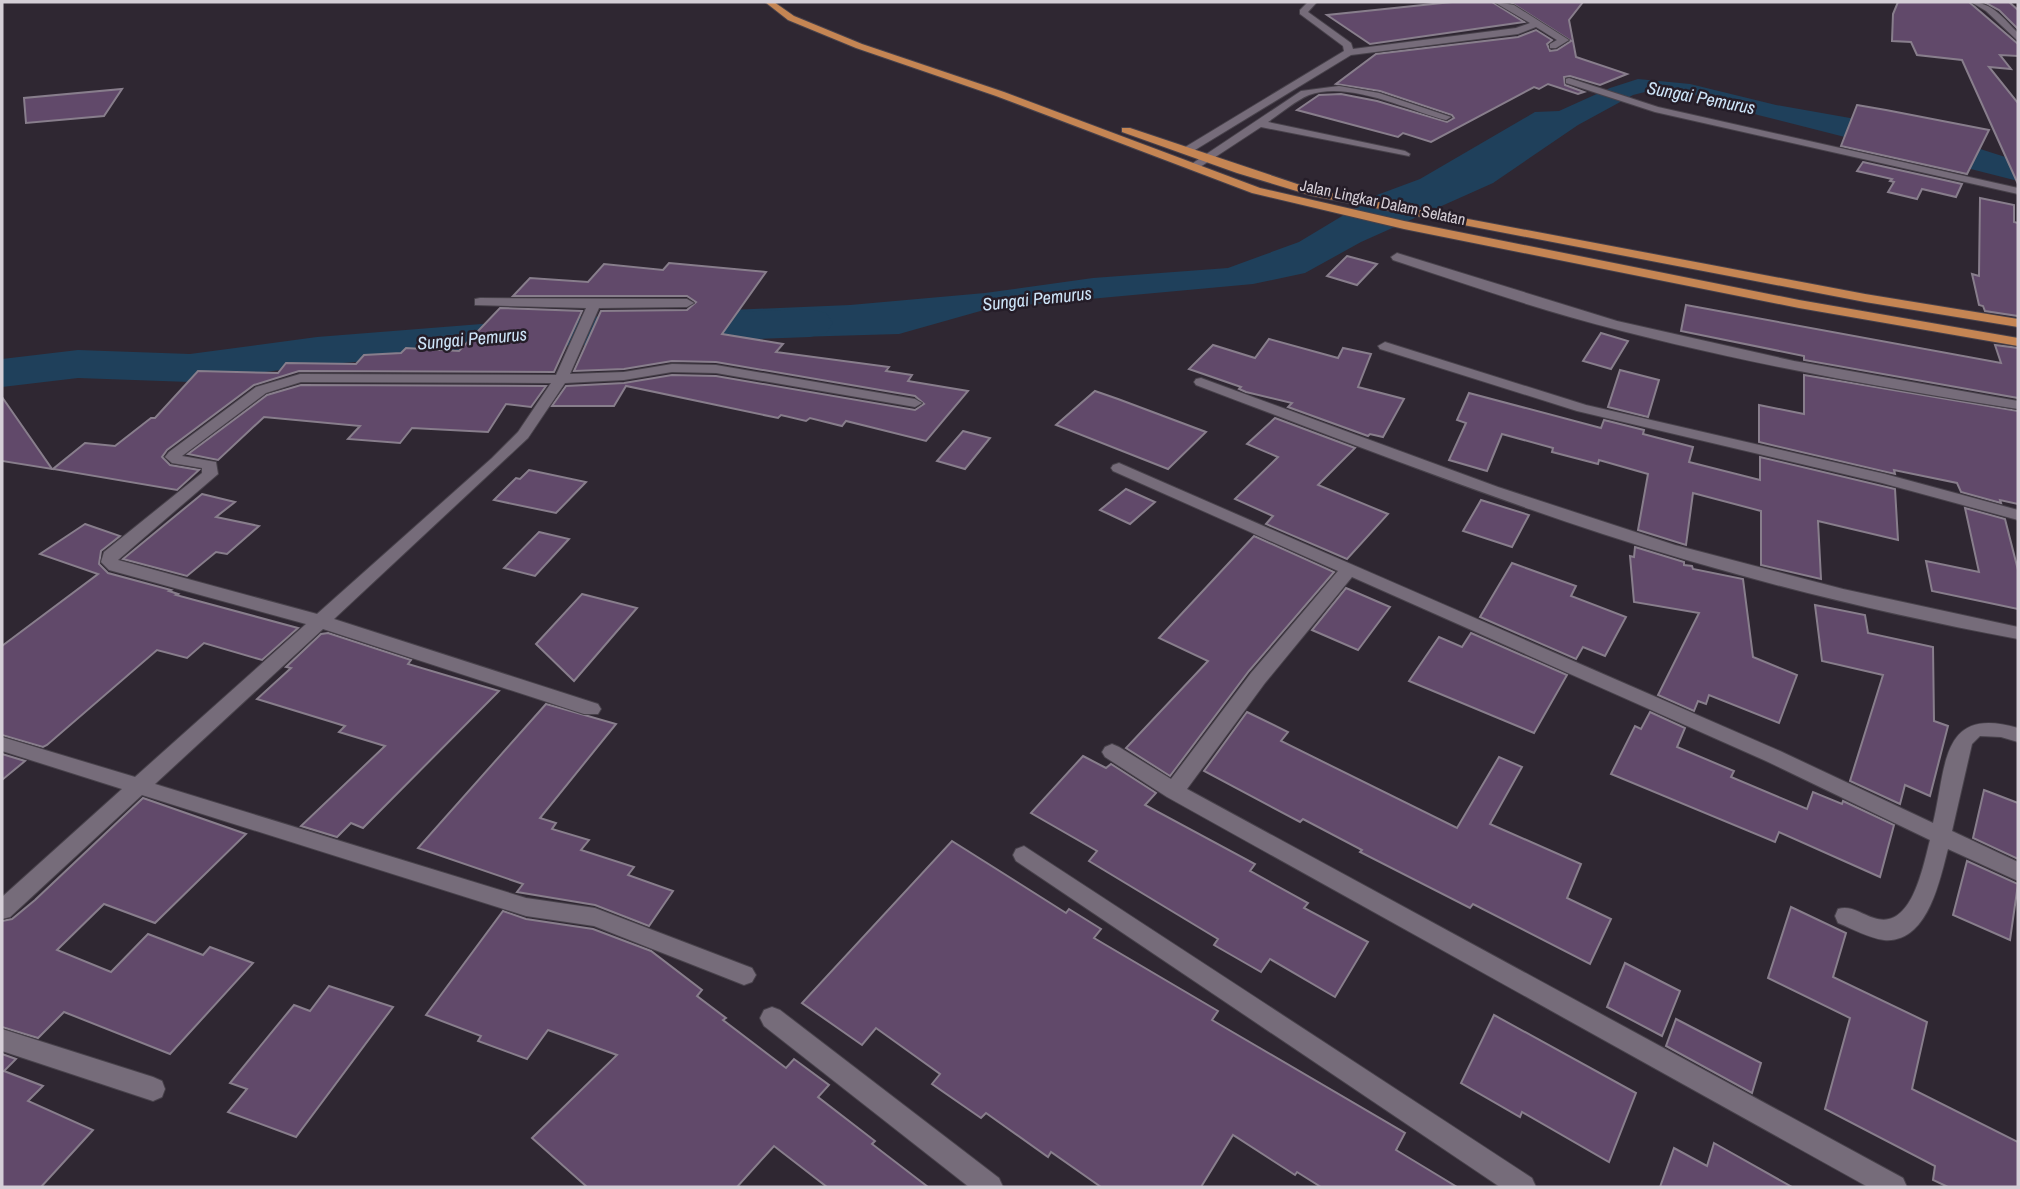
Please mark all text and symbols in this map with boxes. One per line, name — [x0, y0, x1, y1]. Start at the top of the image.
water label: Sungai Pemurus — [1645, 75, 1757, 120]
street label: Jalan Lingkar Dalam Selatan — [1298, 174, 1468, 230]
water label: Sungai Pemurus — [981, 280, 1093, 317]
water label: Sungai Pemurus — [416, 321, 528, 356]

